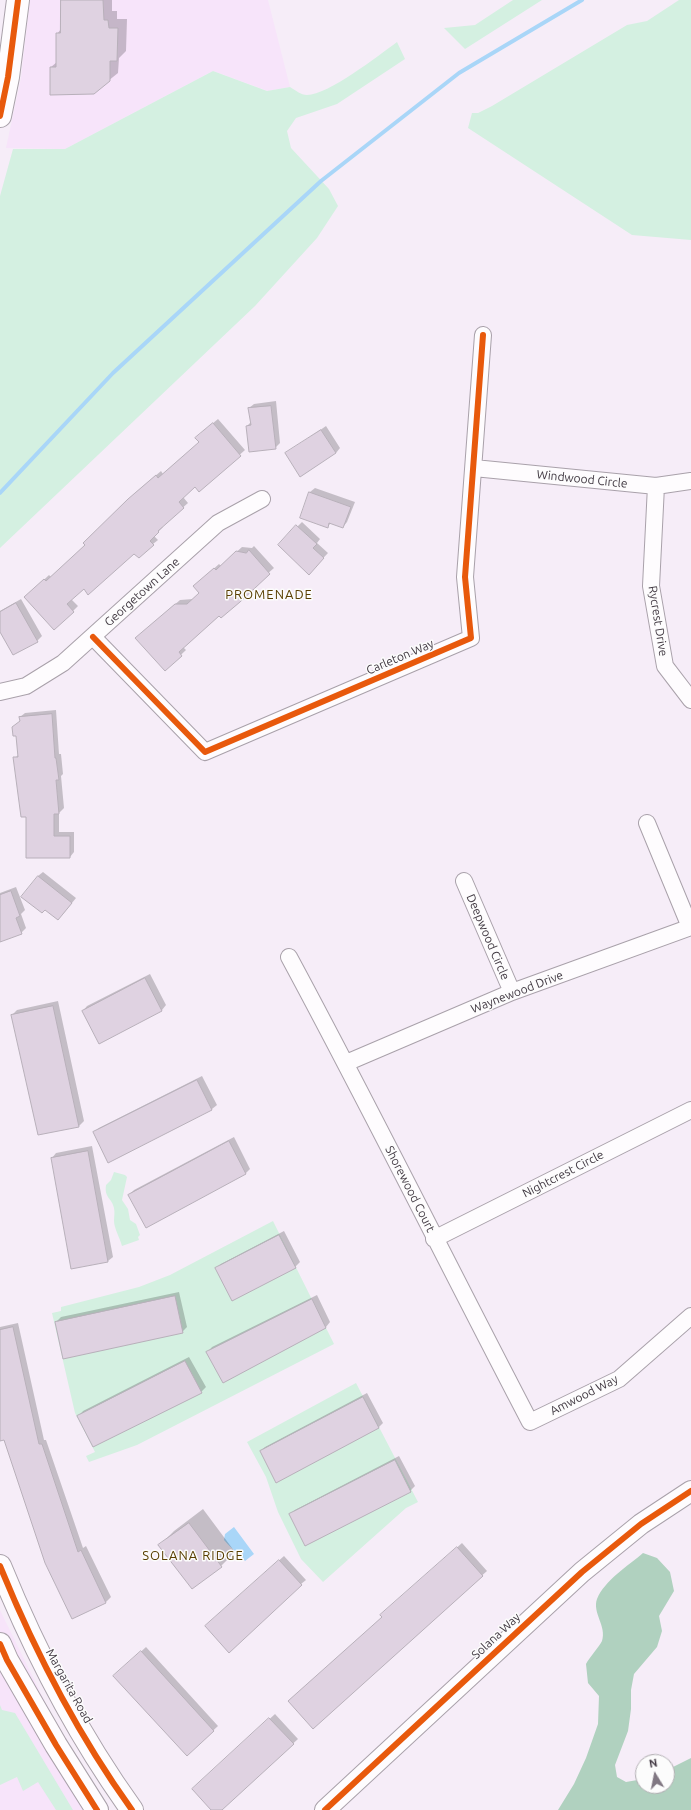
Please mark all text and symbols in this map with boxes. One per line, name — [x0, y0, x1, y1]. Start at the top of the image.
street label: Windwood Circle — [536, 467, 628, 491]
street label: Georgetown Lane — [101, 555, 183, 629]
street label: Rycrest Drive — [645, 585, 671, 657]
district label: PROMENADE — [225, 587, 313, 603]
street label: Carleton Way — [364, 636, 436, 678]
street label: Deepwood Circle — [463, 892, 513, 982]
street label: Waynewood Drive — [469, 968, 565, 1016]
street label: Shorewood Court — [382, 1143, 438, 1235]
street label: Nightcrest Circle — [520, 1147, 606, 1201]
street label: Amwood Way — [548, 1372, 620, 1418]
district label: SOLANA RIDGE — [142, 1548, 244, 1564]
street label: Solana Way — [469, 1610, 523, 1662]
street label: Margarita Road — [43, 1646, 95, 1726]
north arrow — [635, 1754, 675, 1794]
text: N — [648, 1757, 658, 1770]

